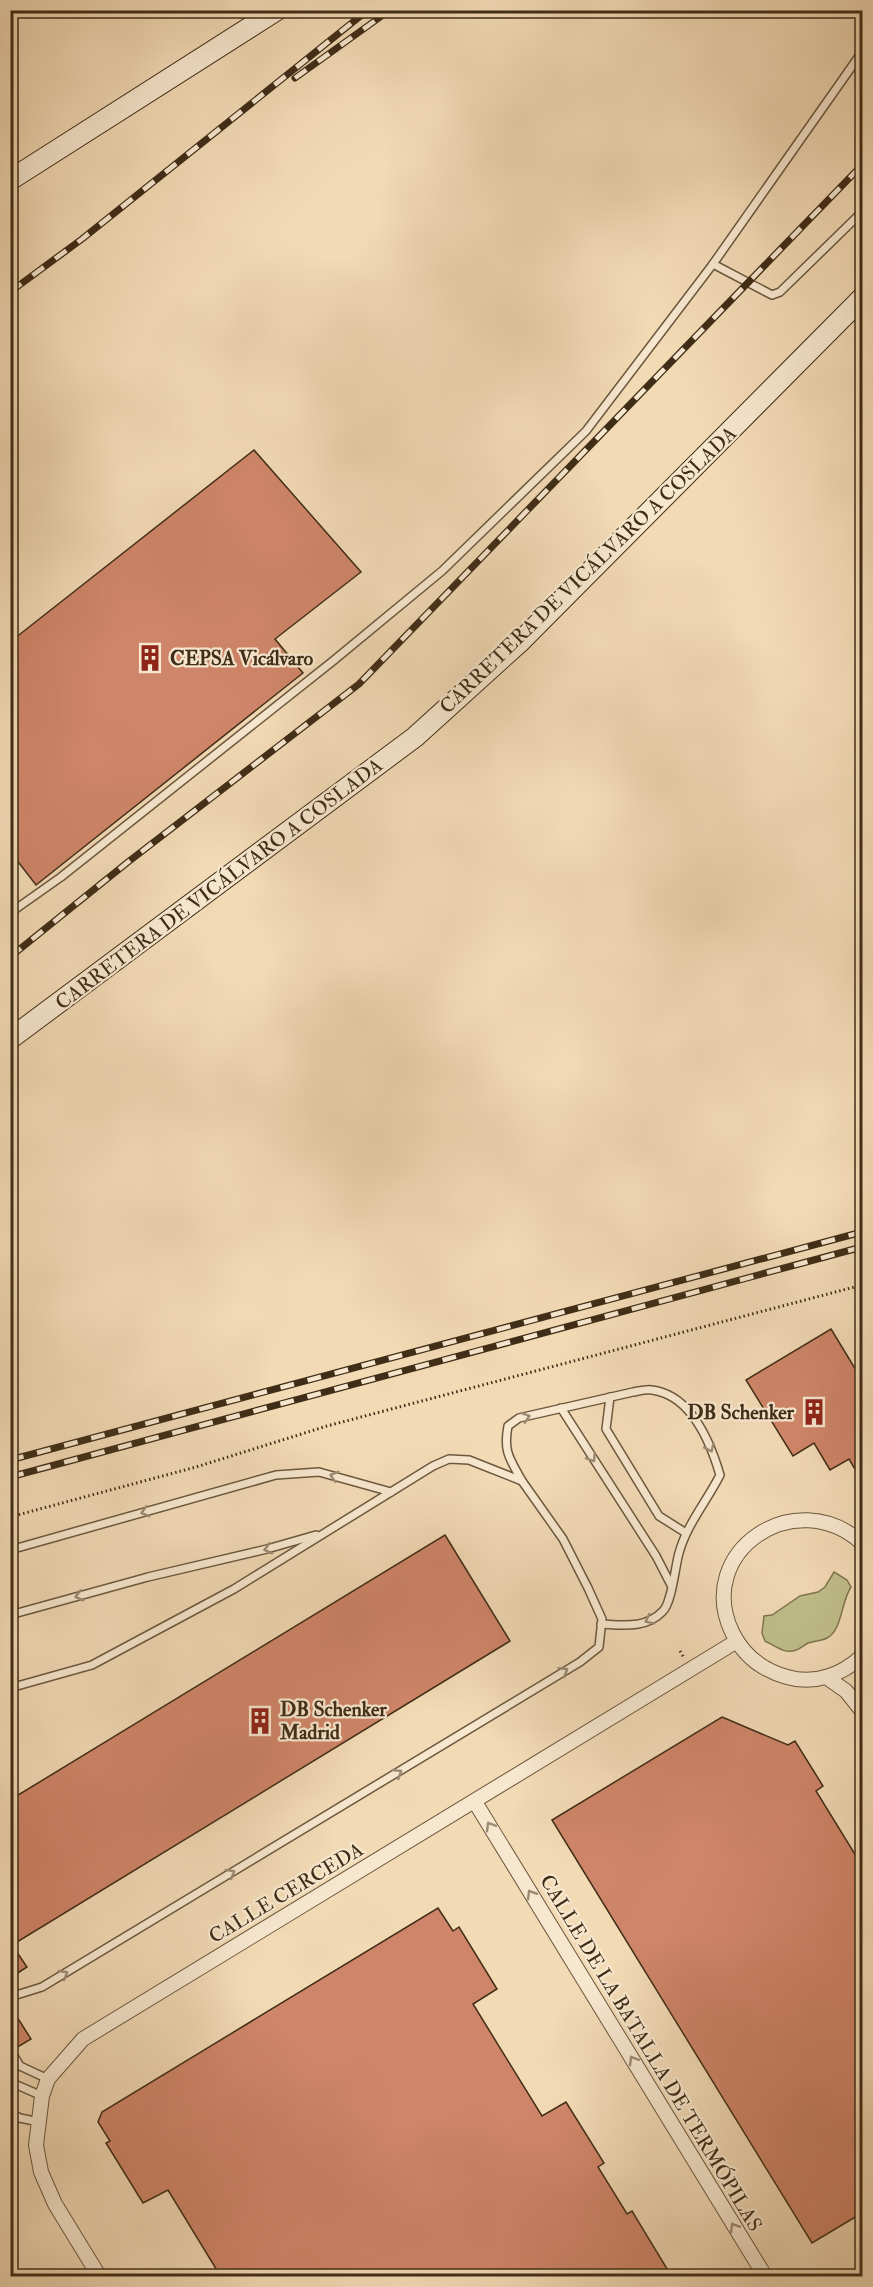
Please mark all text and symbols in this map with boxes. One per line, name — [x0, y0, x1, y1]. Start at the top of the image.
street label: CARRETERA DE VICÁLVARO A COSLADA — [434, 420, 742, 719]
building icon: CEPSA Vicálvaro — [135, 643, 165, 673]
place label: CEPSA Vicálvaro — [170, 646, 314, 671]
street label: CARRETERA DE VICÁLVARO A COSLADA — [50, 752, 388, 1015]
building icon: DB Schenker — [799, 1397, 829, 1427]
place label: DB Schenker — [687, 1400, 795, 1425]
one-way arrow — [520, 1411, 531, 1424]
one-way arrow — [703, 1442, 715, 1453]
one-way arrow — [585, 1451, 596, 1462]
one-way arrow — [329, 1471, 339, 1484]
one-way arrow — [140, 1505, 151, 1517]
one-way arrow — [263, 1541, 273, 1554]
one-way arrow — [74, 1589, 84, 1601]
one-way arrow — [644, 1612, 655, 1624]
one-way arrow — [558, 1668, 569, 1679]
place label: DB Schenker Madrid — [279, 1697, 387, 1745]
building icon: DB Schenker Madrid — [245, 1706, 275, 1736]
one-way arrow — [392, 1768, 402, 1780]
one-way arrow — [485, 1822, 497, 1832]
street label: CALLE CERCEDA — [204, 1837, 368, 1949]
one-way arrow — [225, 1869, 235, 1881]
street label: CALLE DE LA BATALLA DE TERMÓPILAS — [534, 1870, 769, 2236]
one-way arrow — [527, 1890, 539, 1900]
one-way arrow — [58, 1969, 68, 1981]
one-way arrow — [628, 2056, 640, 2066]
one-way arrow — [730, 2223, 742, 2233]

